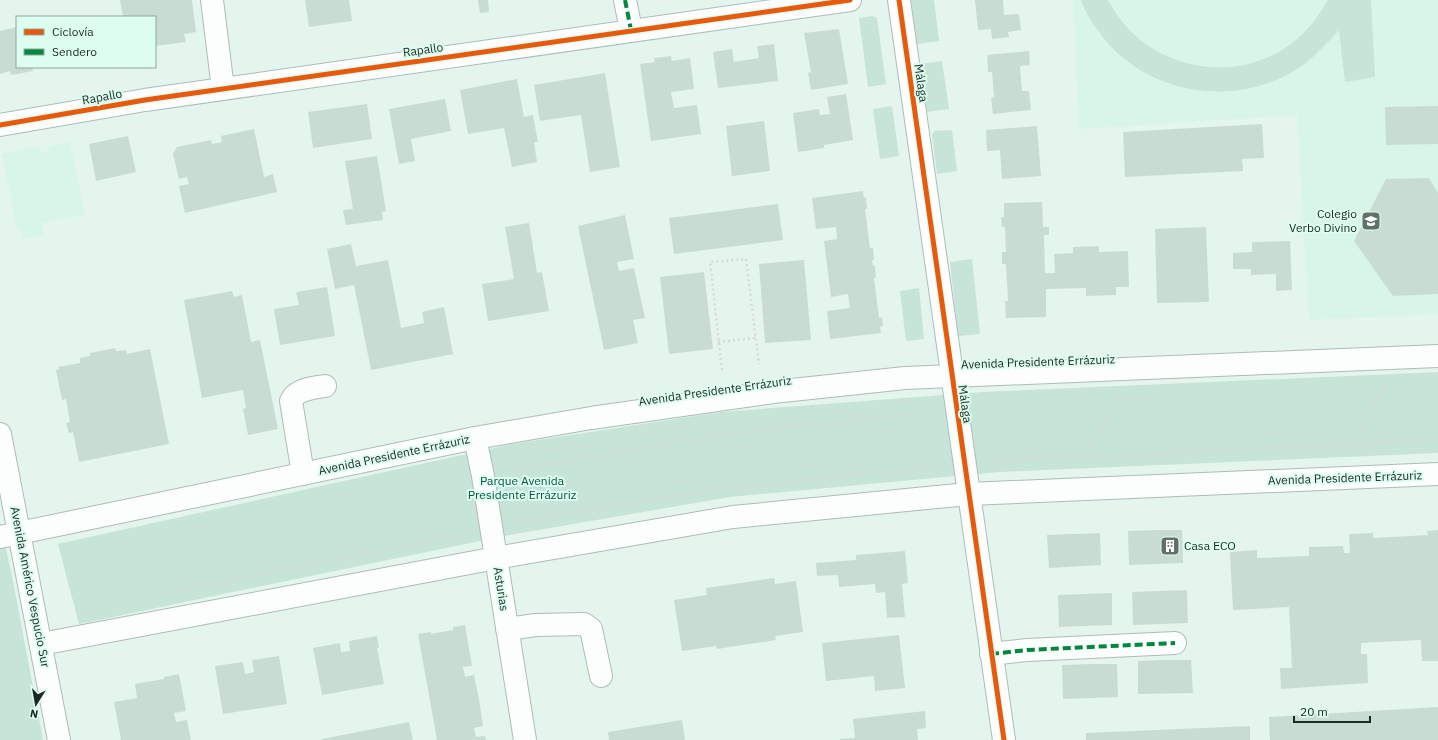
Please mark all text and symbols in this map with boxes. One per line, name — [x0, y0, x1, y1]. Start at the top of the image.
legend — [16, 16, 156, 68]
text: Ciclovía — [52, 24, 94, 39]
street label: Rapallo — [402, 39, 444, 60]
text: Sendero — [52, 44, 97, 59]
street label: Málaga — [911, 63, 932, 104]
street label: Rapallo — [81, 86, 123, 107]
place label: Colegio Verbo Divino — [1289, 206, 1357, 235]
school or university icon: Colegio Verbo Divino — [1360, 210, 1382, 232]
street label: Avenida Presidente Errázuriz — [961, 351, 1116, 372]
street label: Avenida Presidente Errázuriz — [638, 372, 793, 409]
street label: Málaga — [955, 384, 976, 425]
street label: Avenida Presidente Errázuriz — [317, 431, 471, 478]
street label: Avenida Presidente Errázuriz — [1268, 467, 1423, 488]
park label: Parque Avenida Presidente Errázuriz — [468, 473, 577, 502]
street label: Avenida Américo Vespucio Sur — [8, 505, 54, 669]
building icon: Casa ECO — [1159, 535, 1181, 557]
place label: Casa ECO — [1184, 538, 1236, 553]
street label: Asturias — [491, 566, 512, 612]
north arrow — [16, 684, 56, 724]
scale bar — [1294, 698, 1370, 724]
text: 20 m — [1300, 704, 1328, 719]
text: N — [29, 706, 39, 721]

